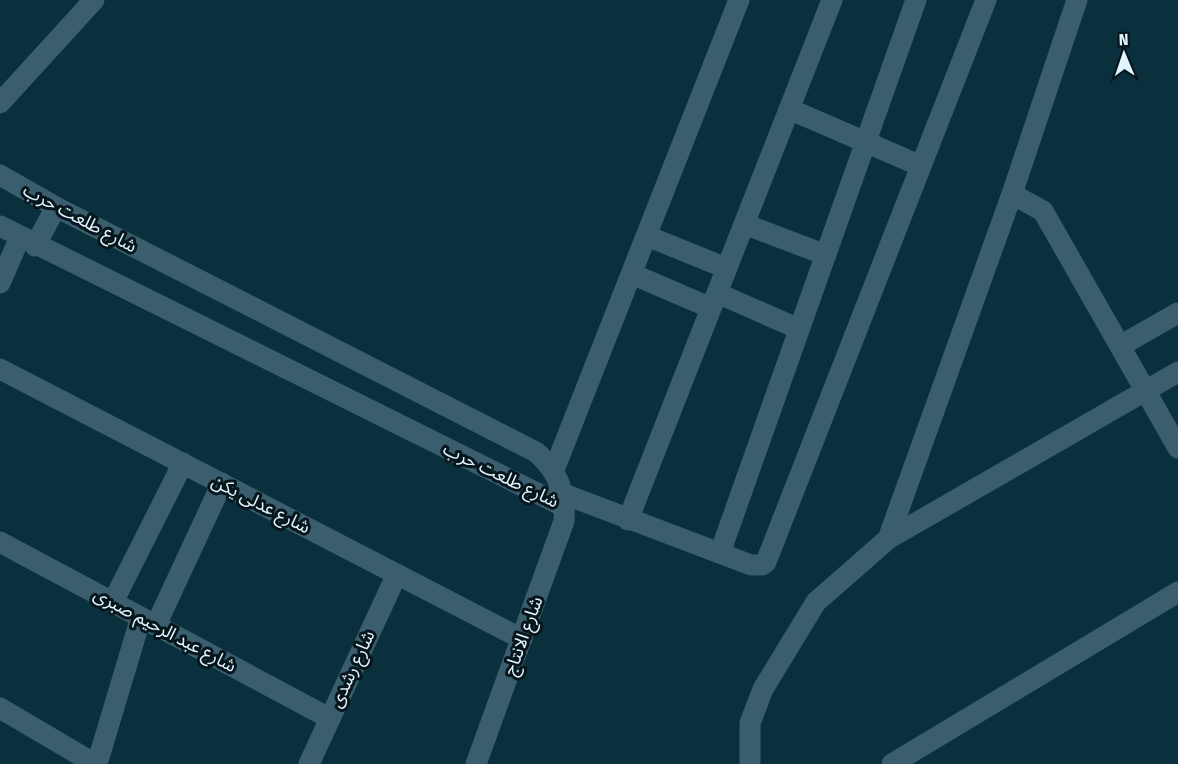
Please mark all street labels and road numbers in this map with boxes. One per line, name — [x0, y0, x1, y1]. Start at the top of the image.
street label: شارع طلعت حرب — [18, 179, 141, 260]
street label: شارع طلعت حرب — [438, 438, 562, 515]
street label: شارع عدلى يكن — [207, 470, 314, 541]
street label: شارع عبد الرحيم صبرى — [88, 583, 240, 680]
street label: شارع الانتاج — [499, 594, 550, 679]
street label: شارع رشدى — [325, 627, 382, 712]

